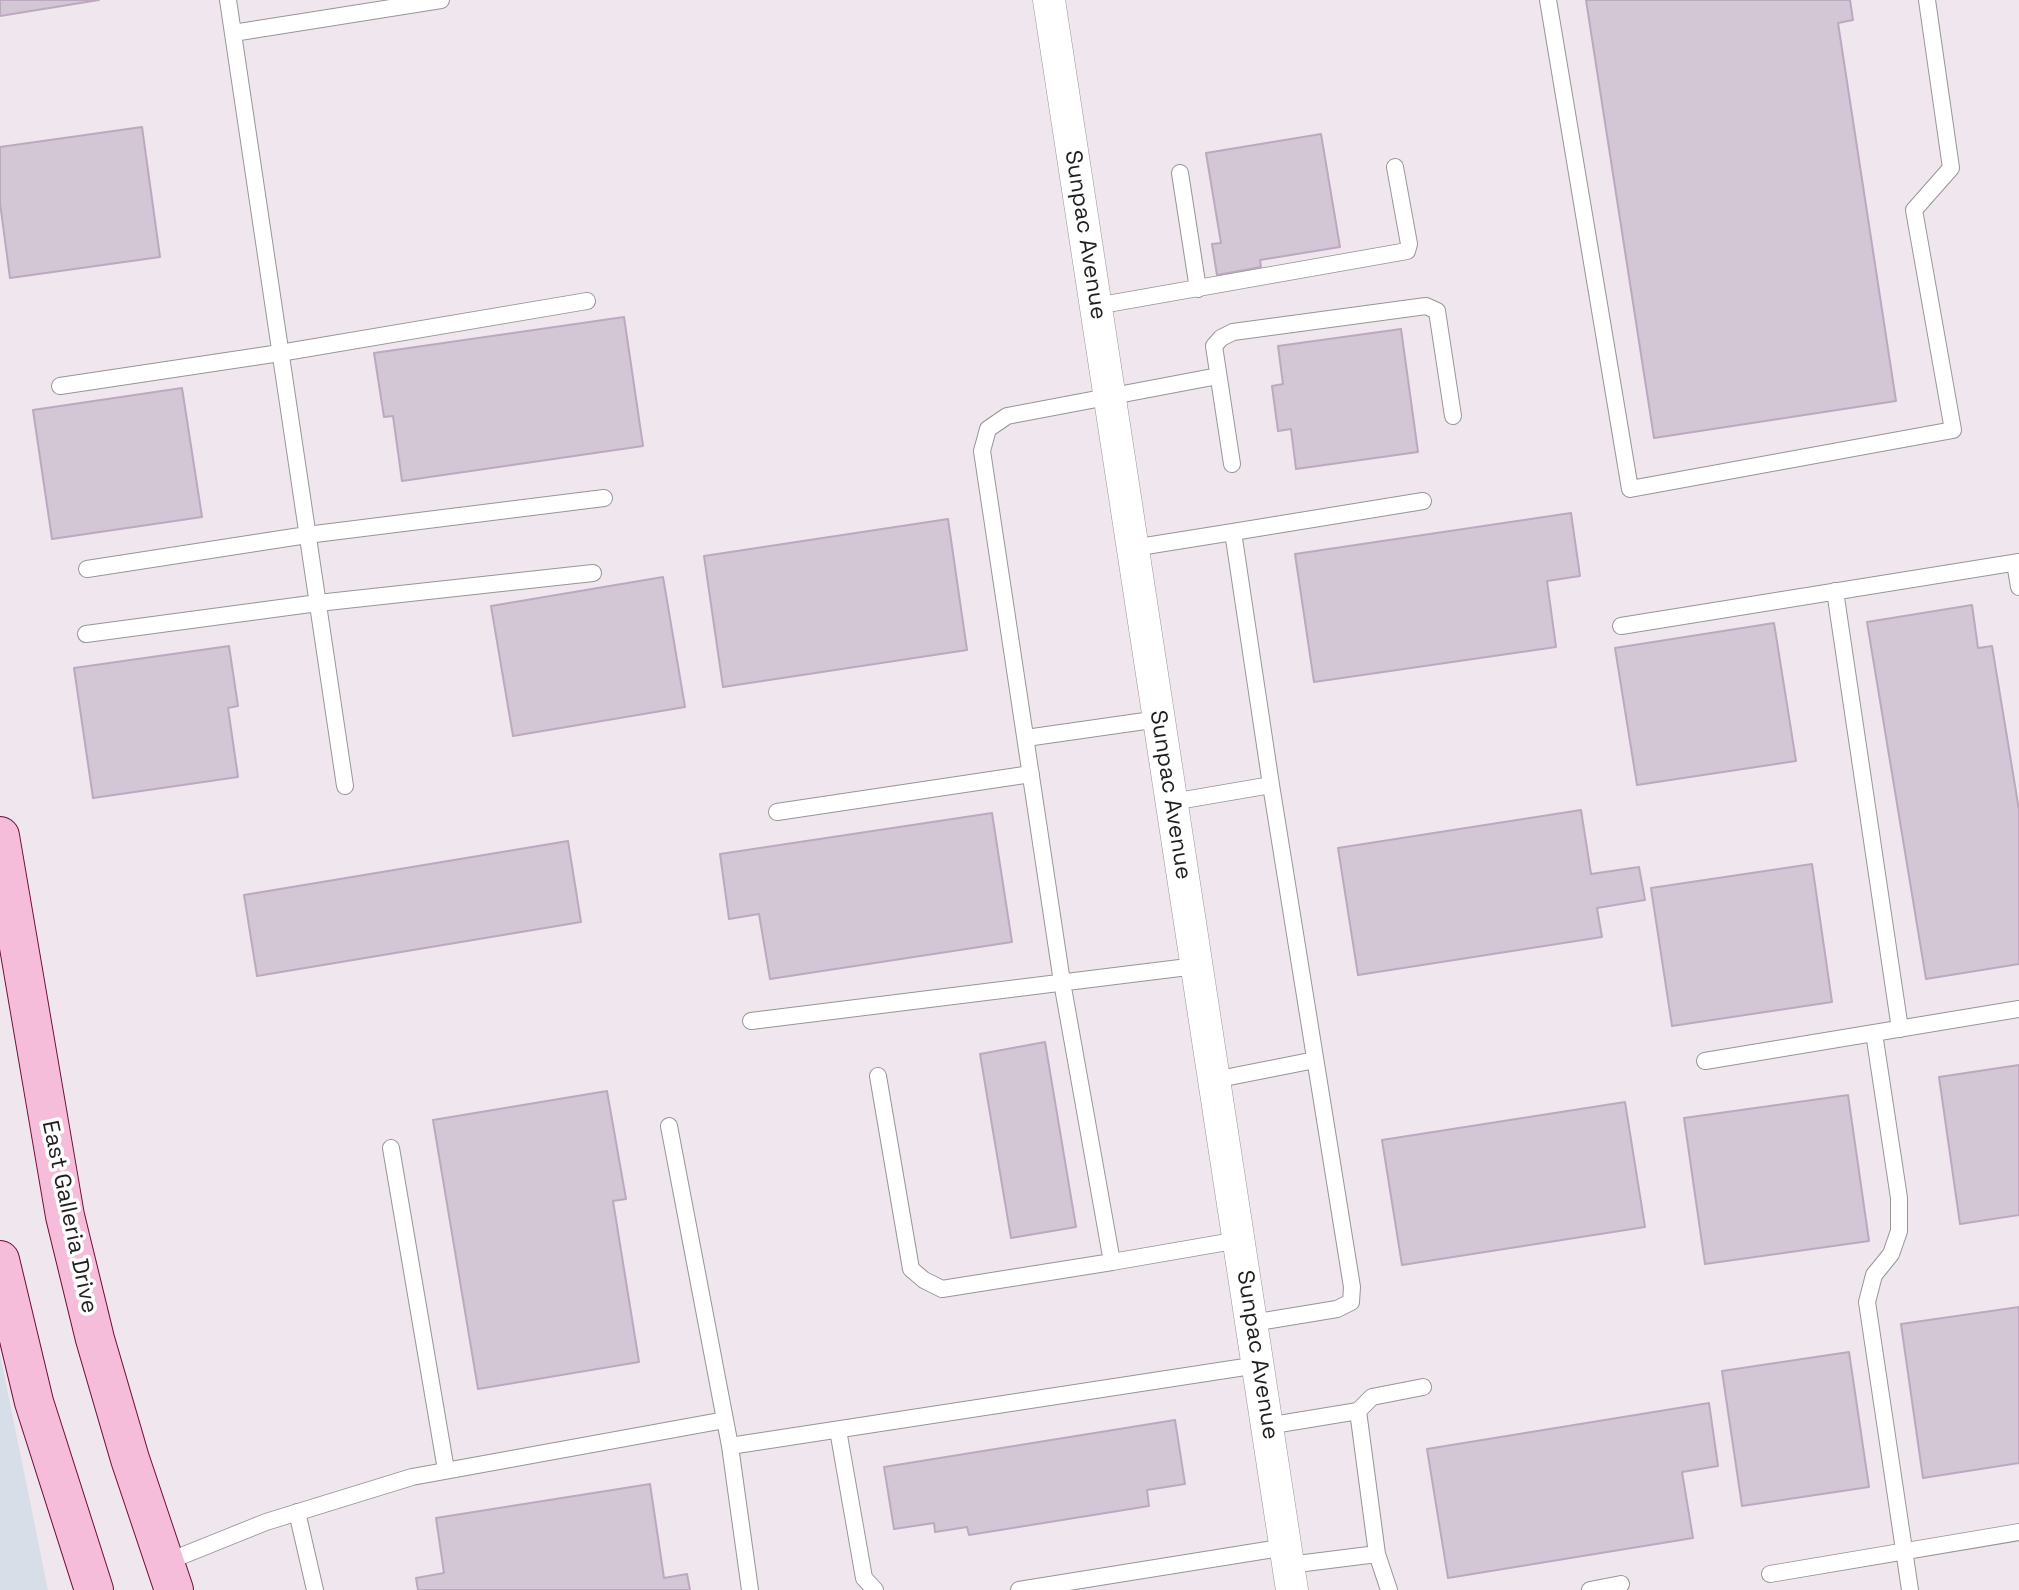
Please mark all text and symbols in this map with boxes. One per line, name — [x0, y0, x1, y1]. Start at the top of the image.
street label: Sunpac Avenue — [1058, 148, 1112, 322]
street label: Sunpac Avenue — [1143, 708, 1197, 882]
street label: East Galleria Drive — [35, 1118, 103, 1316]
street label: Sunpac Avenue — [1230, 1268, 1284, 1442]

